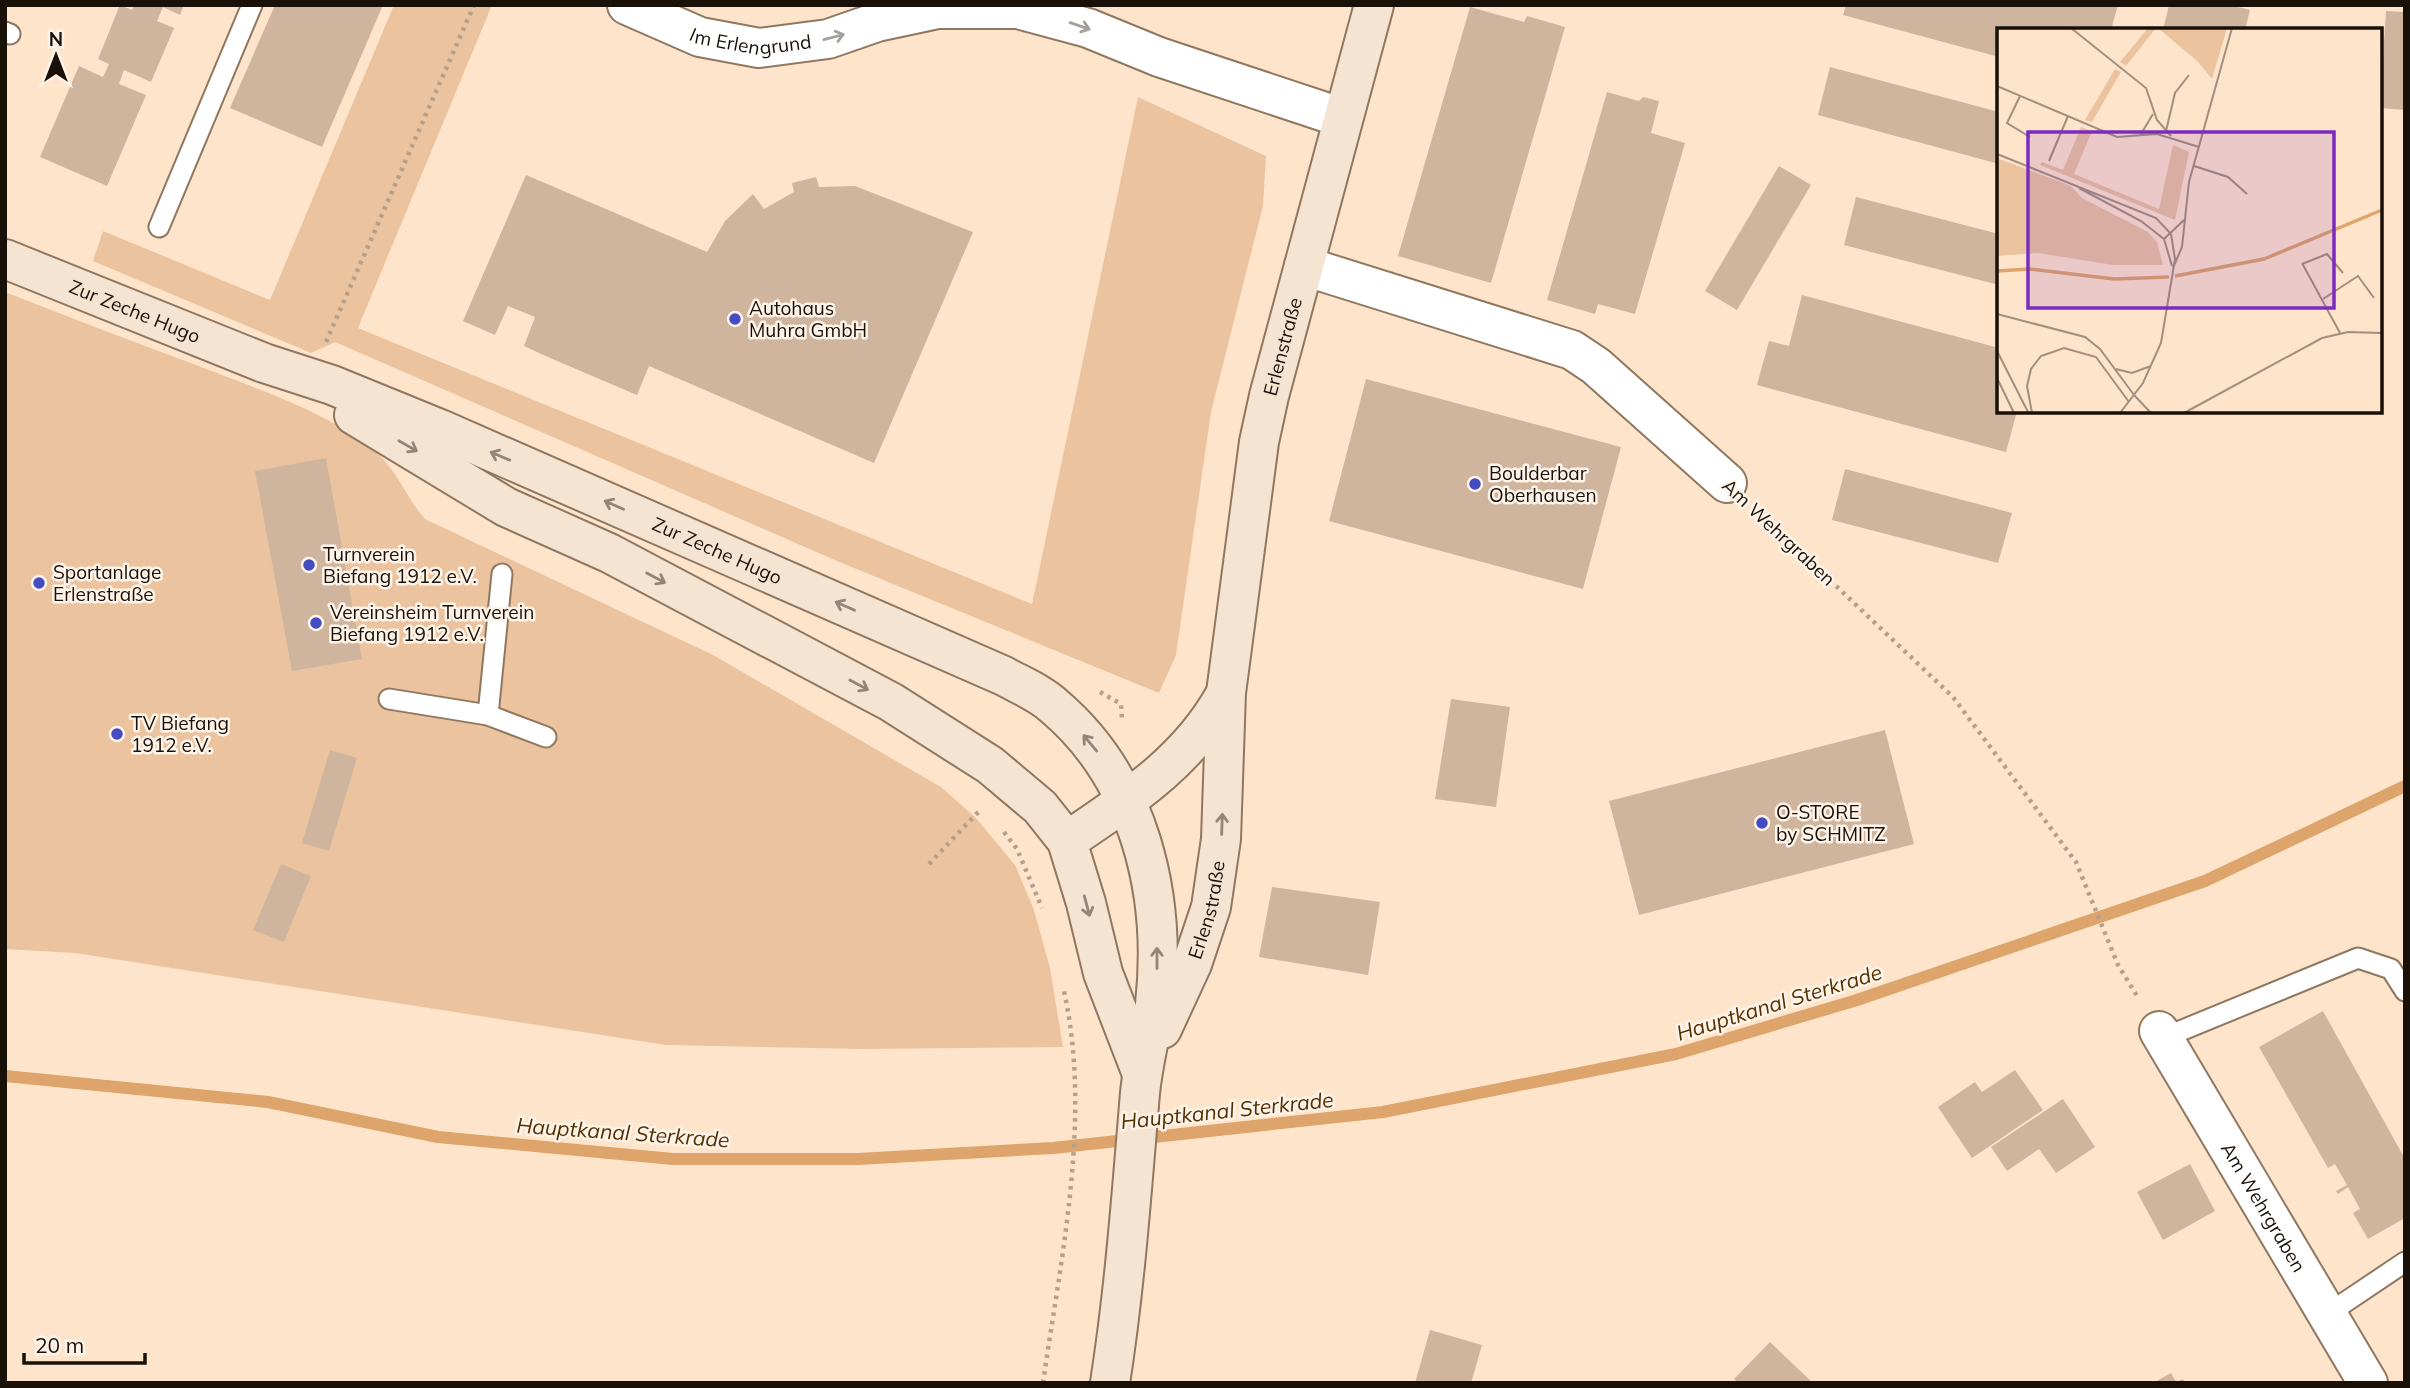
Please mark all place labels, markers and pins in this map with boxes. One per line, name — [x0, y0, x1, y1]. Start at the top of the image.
place label: Autohaus Muhra GmbH — [749, 296, 867, 342]
marker: Autohaus Muhra GmbH — [727, 311, 743, 327]
place label: Boulderbar Oberhausen — [1489, 461, 1597, 507]
marker: Boulderbar Oberhausen — [1467, 476, 1483, 492]
place label: Turnverein Biefang 1912 e.V. — [323, 542, 477, 588]
marker: Turnverein Biefang 1912 e.V. — [301, 557, 317, 573]
place label: Sportanlage Erlenstraße — [53, 560, 161, 606]
marker: Sportanlage Erlenstraße — [31, 575, 47, 591]
place label: Vereinsheim Turnverein Biefang 1912 e.V. — [330, 600, 534, 646]
marker: Vereinsheim Turnverein Biefang 1912 e.V. — [308, 615, 324, 631]
place label: TV Biefang 1912 e.V. — [131, 711, 229, 757]
marker: TV Biefang 1912 e.V. — [109, 726, 125, 742]
place label: O-STORE by SCHMITZ — [1776, 800, 1886, 846]
marker: O-STORE by SCHMITZ — [1754, 815, 1770, 831]

